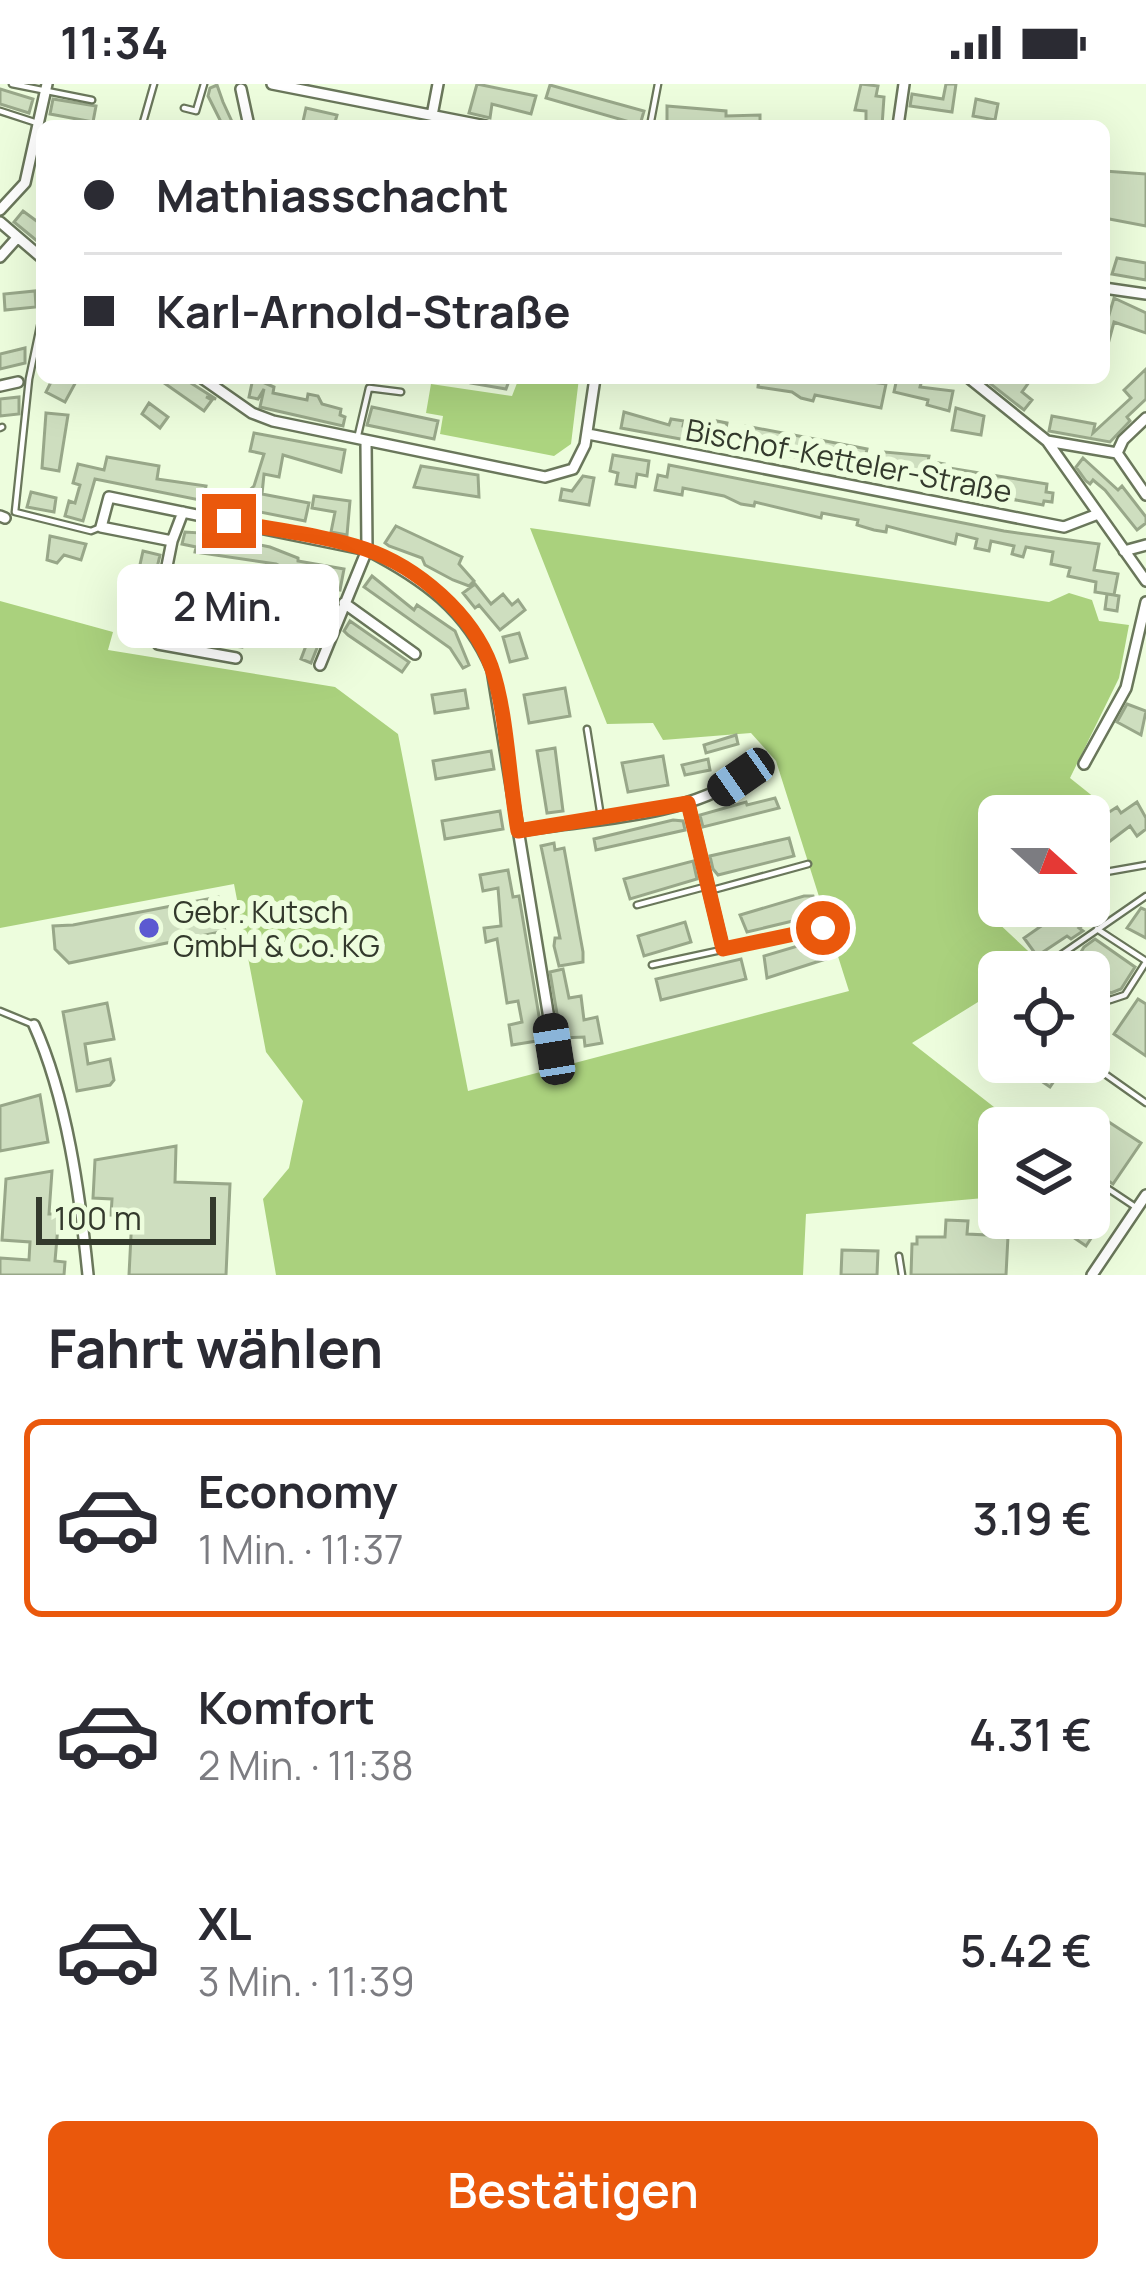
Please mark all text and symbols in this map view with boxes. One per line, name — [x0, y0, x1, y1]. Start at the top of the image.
text: 11:34 — [60, 11, 168, 73]
text: Mathiasschacht — [156, 164, 509, 226]
text: Karl-Arnold-Straße — [156, 280, 571, 342]
street label: Bischof-Ketteler-Straße — [682, 408, 1016, 512]
route end — [202, 494, 256, 548]
callout: 2 Min. — [118, 563, 340, 647]
text: 2 Min. — [173, 579, 283, 633]
car — [701, 742, 781, 812]
north arrow — [978, 795, 1110, 927]
map controls — [978, 795, 1110, 1239]
place label: Gebr. Kutsch GmbH & Co. KG — [173, 891, 380, 966]
route start — [796, 901, 850, 955]
marker: Gebr. Kutsch GmbH & Co. KG — [136, 915, 162, 941]
button: locate — [978, 951, 1110, 1083]
car — [531, 1011, 577, 1087]
button: layers — [978, 1107, 1110, 1239]
scale bar — [36, 1191, 216, 1244]
text: 100 m — [54, 1195, 142, 1240]
text: Fahrt wählen — [48, 1310, 383, 1384]
text: Economy — [198, 1460, 398, 1522]
icon: car — [54, 1464, 162, 1572]
text: 3.19 € — [973, 1487, 1092, 1549]
text: 1 Min. · 11:37 — [198, 1522, 404, 1576]
text: Komfort — [198, 1676, 375, 1738]
icon: car — [54, 1680, 162, 1788]
text: 4.31 € — [969, 1703, 1092, 1765]
text: 2 Min. · 11:38 — [198, 1738, 414, 1792]
text: XL — [198, 1892, 252, 1954]
icon: car — [54, 1896, 162, 2004]
text: 5.42 € — [960, 1919, 1092, 1981]
text: 3 Min. · 11:39 — [198, 1954, 415, 2008]
button: Bestätigen — [48, 2121, 1098, 2259]

